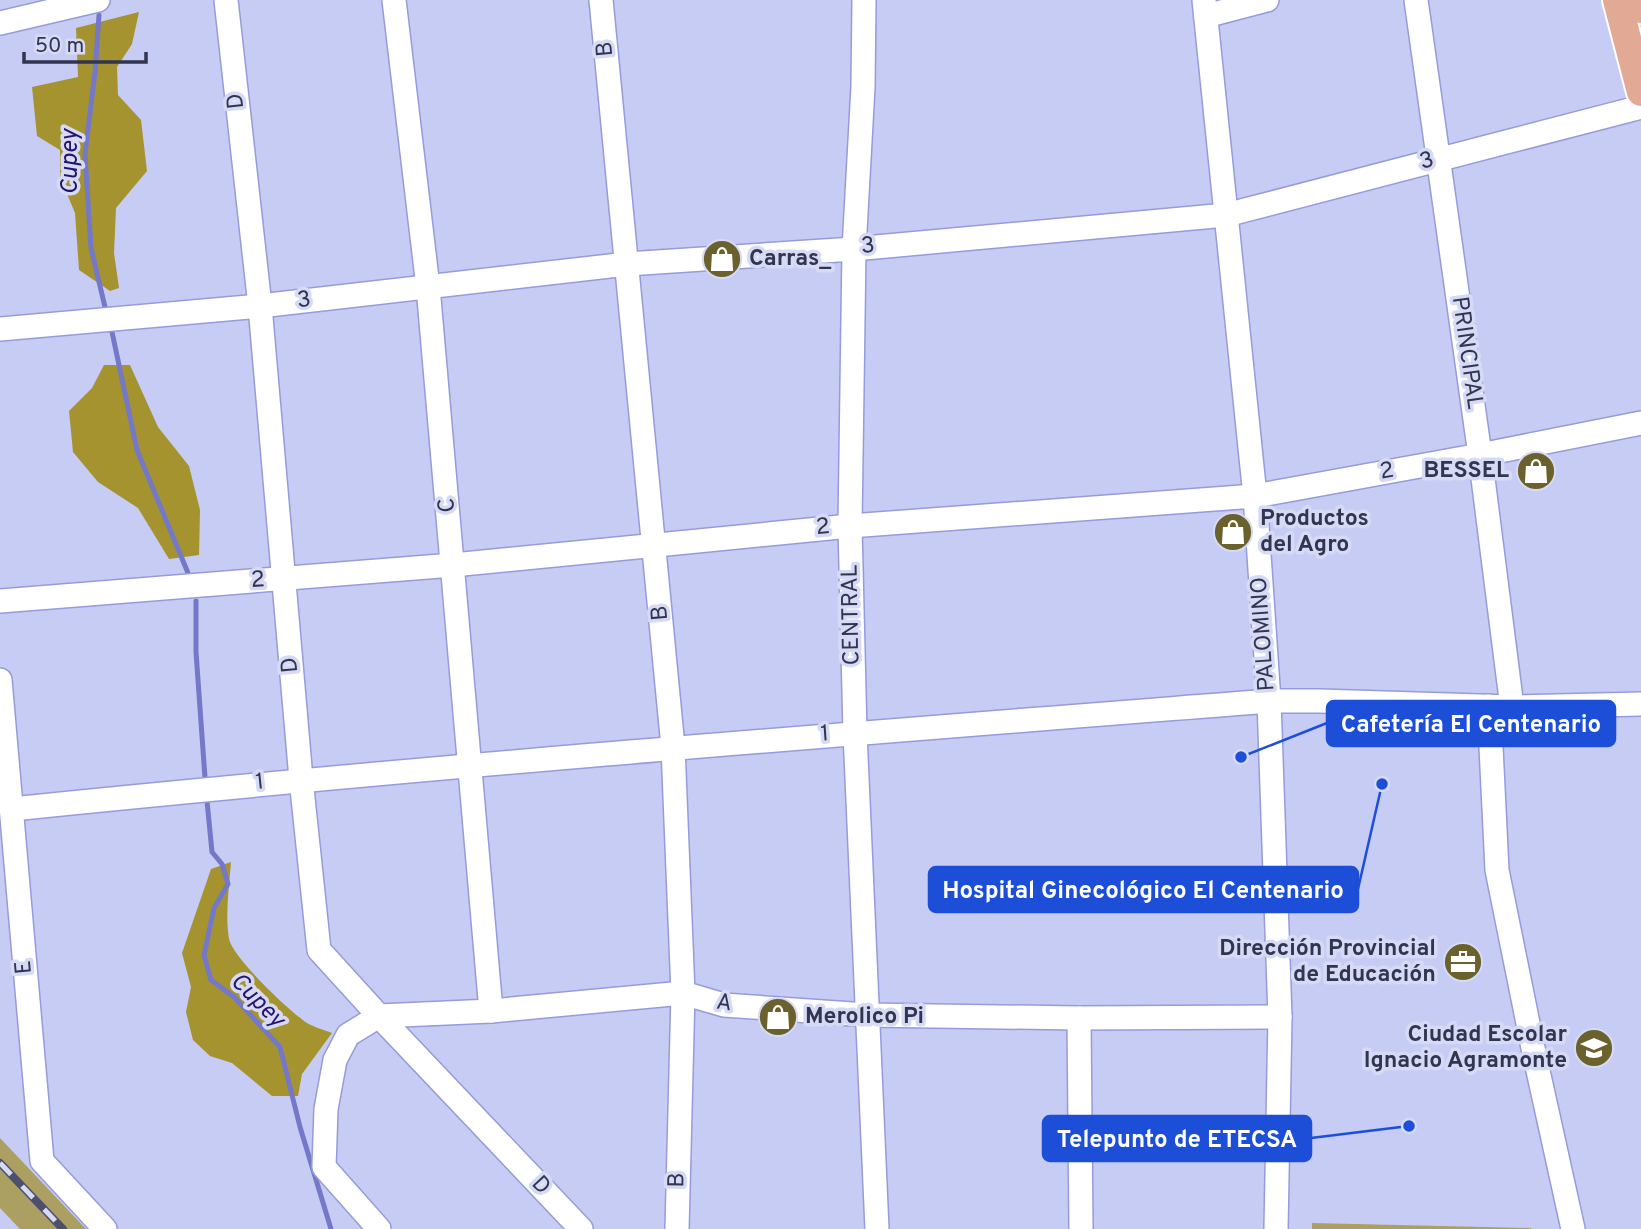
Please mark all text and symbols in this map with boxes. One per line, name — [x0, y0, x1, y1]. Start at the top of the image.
scale bar — [24, 21, 147, 65]
text: 50 m — [35, 33, 84, 60]
street label: B — [591, 40, 621, 58]
street label: D — [222, 92, 252, 110]
water label: Cupey — [56, 128, 86, 195]
street label: 3 — [1417, 146, 1437, 178]
street label: 3 — [860, 232, 876, 262]
shop icon: Carras_ — [701, 238, 743, 280]
place label: Carras_ — [749, 245, 831, 274]
street label: 3 — [296, 286, 312, 316]
street label: PRINCIPAL — [1444, 295, 1488, 411]
shop icon: BESSEL — [1515, 450, 1557, 492]
street label: 2 — [1378, 456, 1396, 488]
place label: BESSEL — [1424, 457, 1509, 486]
street label: C — [433, 496, 463, 514]
place label: Productos del Agro — [1260, 505, 1369, 560]
shop icon: Productos del Agro — [1212, 511, 1254, 553]
street label: 2 — [814, 513, 832, 543]
street label: CENTRAL — [837, 564, 867, 666]
street label: 2 — [250, 566, 266, 596]
street label: PALOMINO — [1246, 576, 1282, 692]
street label: B — [646, 604, 676, 622]
street label: D — [276, 656, 306, 674]
callout: Cafetería El Centenario — [1327, 701, 1615, 746]
text: Cafetería El Centenario — [1341, 711, 1601, 741]
street label: 1 — [820, 720, 830, 750]
street label: 1 — [254, 768, 266, 798]
callout: Hospital Ginecológico El Centenario — [929, 867, 1358, 912]
text: Hospital Ginecológico El Centenario — [942, 877, 1344, 907]
place label: Dirección Provincial de Educación — [1219, 935, 1436, 990]
office icon: Dirección Provincial de Educación — [1442, 941, 1484, 983]
street label: E — [10, 959, 40, 975]
water label: Cupey — [223, 967, 292, 1036]
street label: A — [714, 989, 734, 1019]
shop icon: Merolico Pi — [757, 996, 799, 1038]
place label: Merolico Pi — [805, 1003, 924, 1032]
place label: Ciudad Escolar Ignacio Agramonte — [1364, 1021, 1567, 1076]
school or university icon: Ciudad Escolar Ignacio Agramonte — [1573, 1027, 1615, 1069]
callout: Telepunto de ETECSA — [1043, 1116, 1311, 1161]
text: Telepunto de ETECSA — [1057, 1126, 1297, 1156]
street label: D — [524, 1170, 556, 1202]
street label: B — [663, 1172, 693, 1188]

